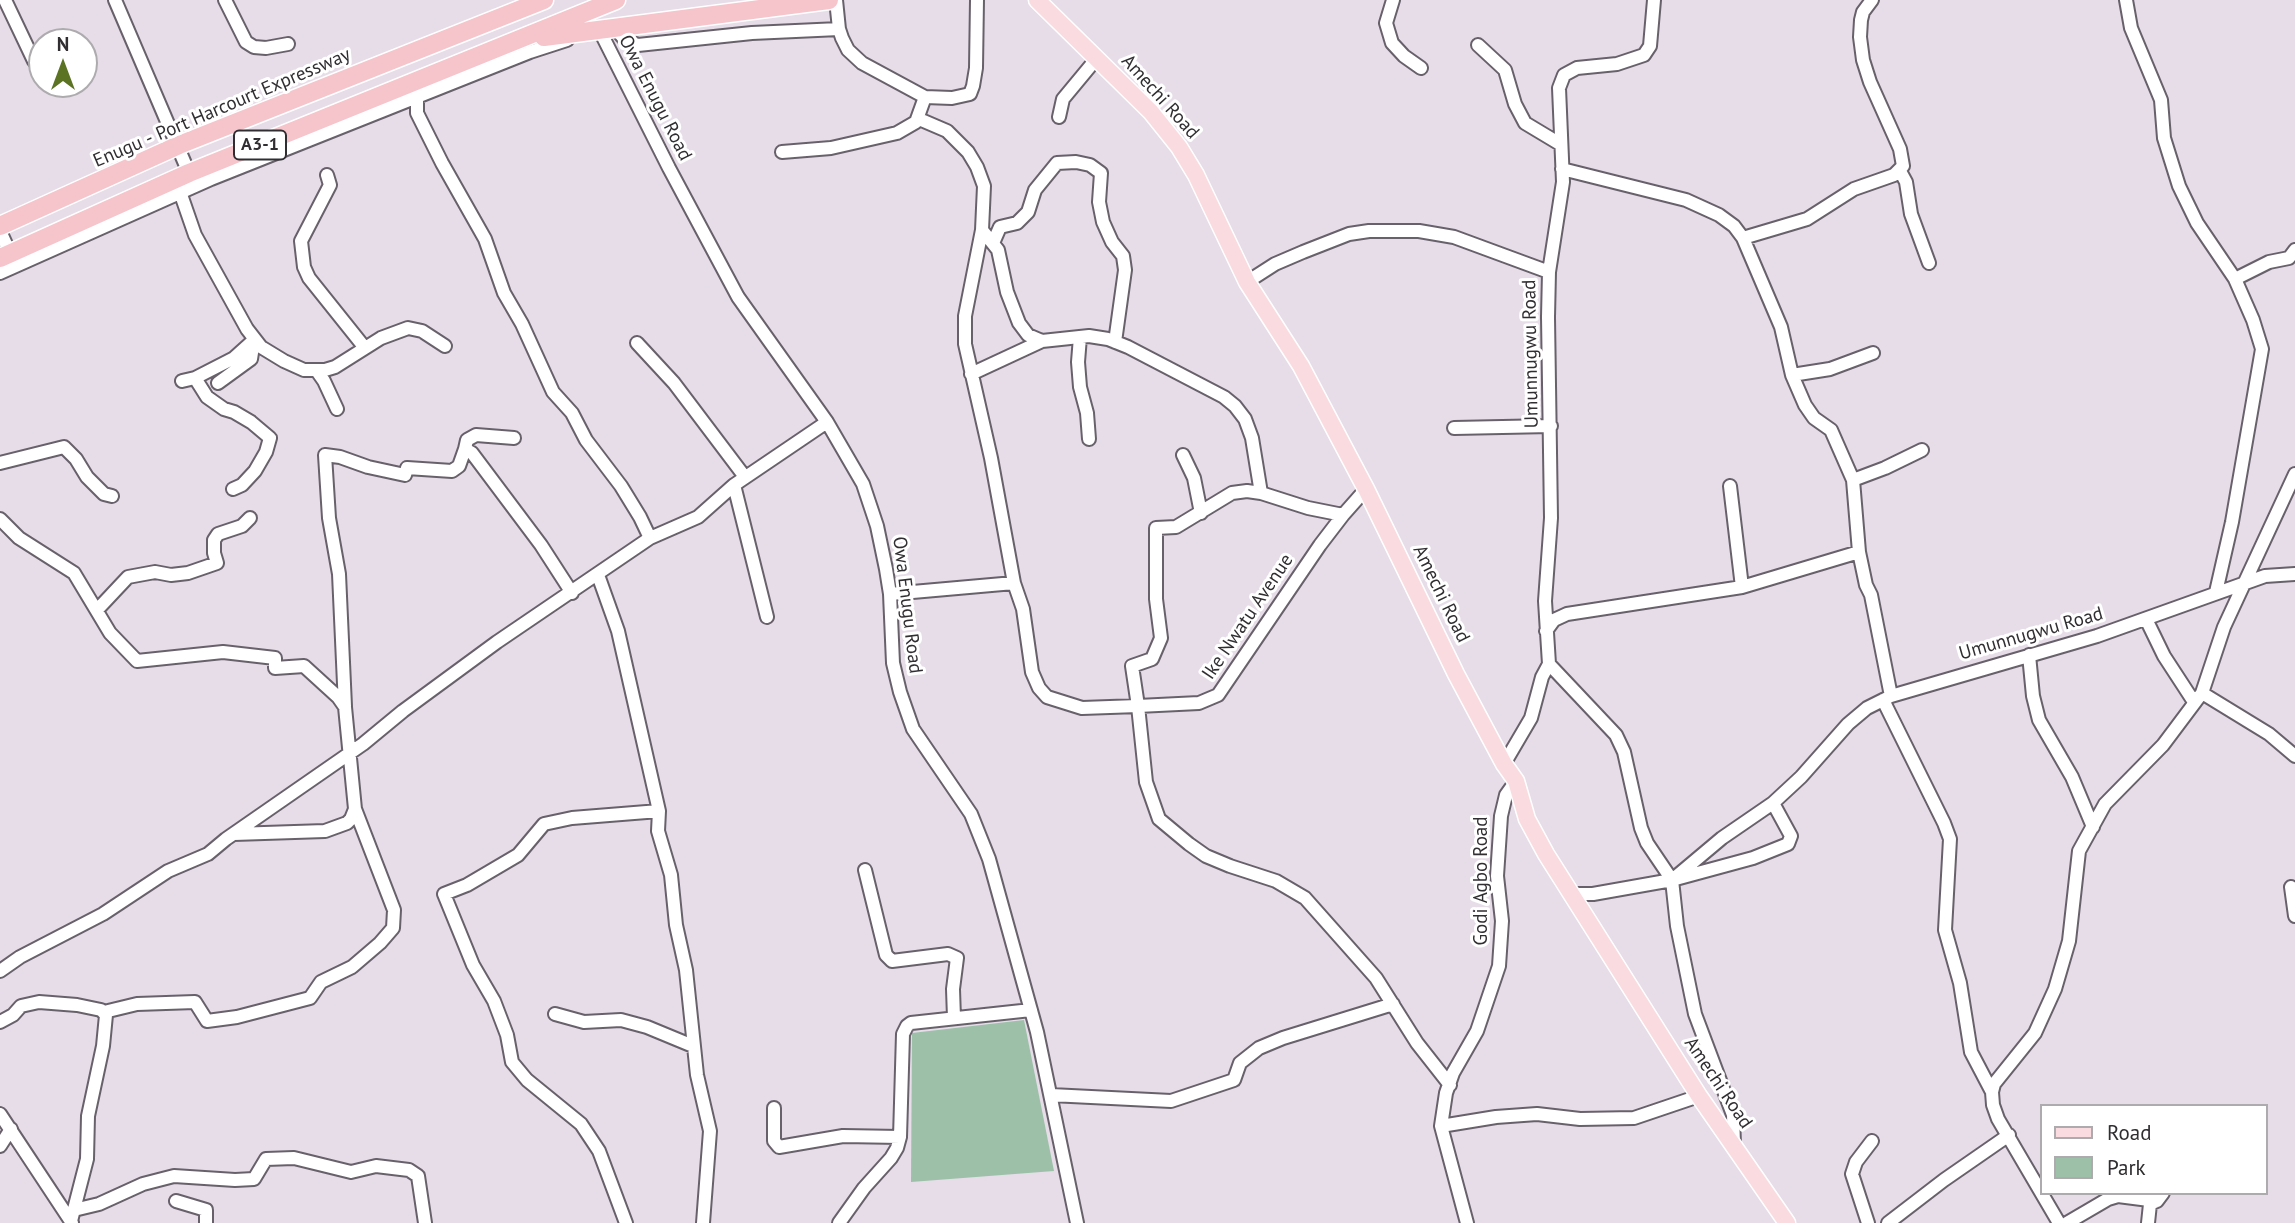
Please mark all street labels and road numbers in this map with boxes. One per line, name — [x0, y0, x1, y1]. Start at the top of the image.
street label: Owa Enugu Road — [614, 31, 696, 165]
street label: Enugu - Port Harcourt Expressway — [90, 43, 354, 173]
street label: Amechi Road — [1116, 50, 1204, 144]
road number: A3-1 — [234, 130, 286, 160]
street label: Umunnugwu Road — [1518, 279, 1544, 429]
street label: Owa Enugu Road — [887, 535, 927, 675]
street label: Amechi Road — [1408, 542, 1474, 646]
street label: Ike Nwatu Avenue — [1198, 550, 1298, 684]
street label: Umunnugwu Road — [1956, 603, 2106, 665]
street label: Godi Agbo Road — [1471, 816, 1493, 946]
street label: Amechi Road — [1679, 1033, 1757, 1133]

